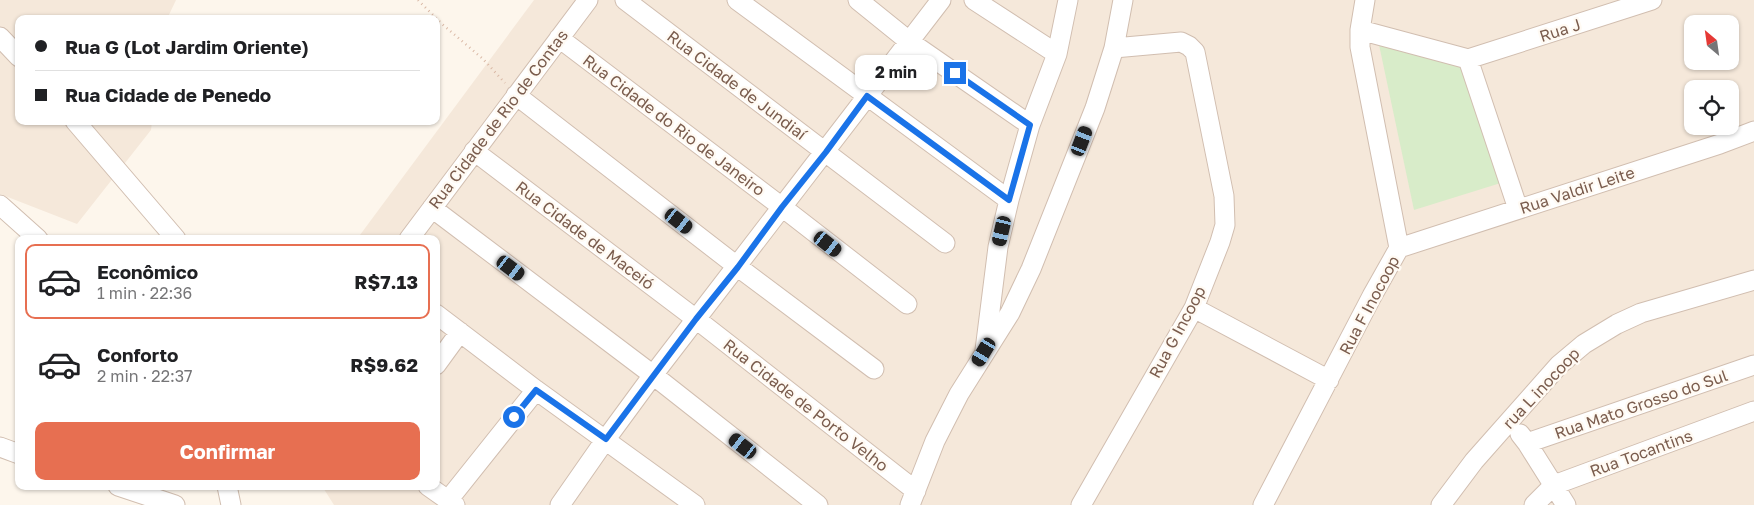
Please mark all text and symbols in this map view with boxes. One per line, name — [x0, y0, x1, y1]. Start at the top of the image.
street label: Rua J — [1537, 14, 1583, 46]
north arrow — [1684, 15, 1739, 70]
map controls — [1684, 15, 1739, 135]
street label: Rua Cidade de Rio de Contas — [424, 25, 572, 213]
street label: Rua Cidade de Jundiaí — [663, 26, 812, 145]
text: Rua G (Lot Jardim Oriente) — [65, 35, 309, 58]
street label: Rua Cidade do Rio de Janeiro — [579, 50, 769, 200]
callout: 2 min — [855, 56, 938, 90]
text: 2 min — [875, 62, 917, 82]
route end — [944, 62, 966, 84]
button: locate — [1684, 80, 1739, 135]
text: Rua Cidade de Penedo — [65, 83, 271, 106]
car — [1069, 124, 1094, 158]
street label: Rua Valdir Leite — [1517, 162, 1637, 218]
street label: Rua Cidade de Maceió — [512, 176, 658, 294]
car — [662, 206, 695, 236]
car — [991, 215, 1012, 247]
car — [811, 229, 844, 259]
street label: Rua F Inocoop — [1335, 252, 1403, 358]
car — [494, 253, 527, 283]
icon: car — [37, 259, 82, 304]
text: Econômico — [97, 260, 198, 283]
text: R$7.13 — [354, 270, 418, 293]
street label: Rua G Incoop — [1144, 282, 1210, 381]
text: 1 min · 22:36 — [97, 283, 192, 303]
street label: Rua Cidade de Porto Velho — [720, 334, 892, 476]
car — [969, 335, 998, 369]
icon: car — [37, 342, 82, 387]
text: Conforto — [97, 343, 178, 366]
street label: rua L inocoop — [1498, 343, 1584, 433]
text: R$9.62 — [350, 353, 418, 376]
street label: Rua Mato Grosso do Sul — [1552, 365, 1730, 443]
text: 2 min · 22:37 — [97, 366, 193, 386]
route start — [503, 406, 525, 428]
button: Confirmar — [35, 422, 420, 480]
street label: Rua Tocantins — [1587, 425, 1695, 481]
car — [726, 431, 759, 461]

